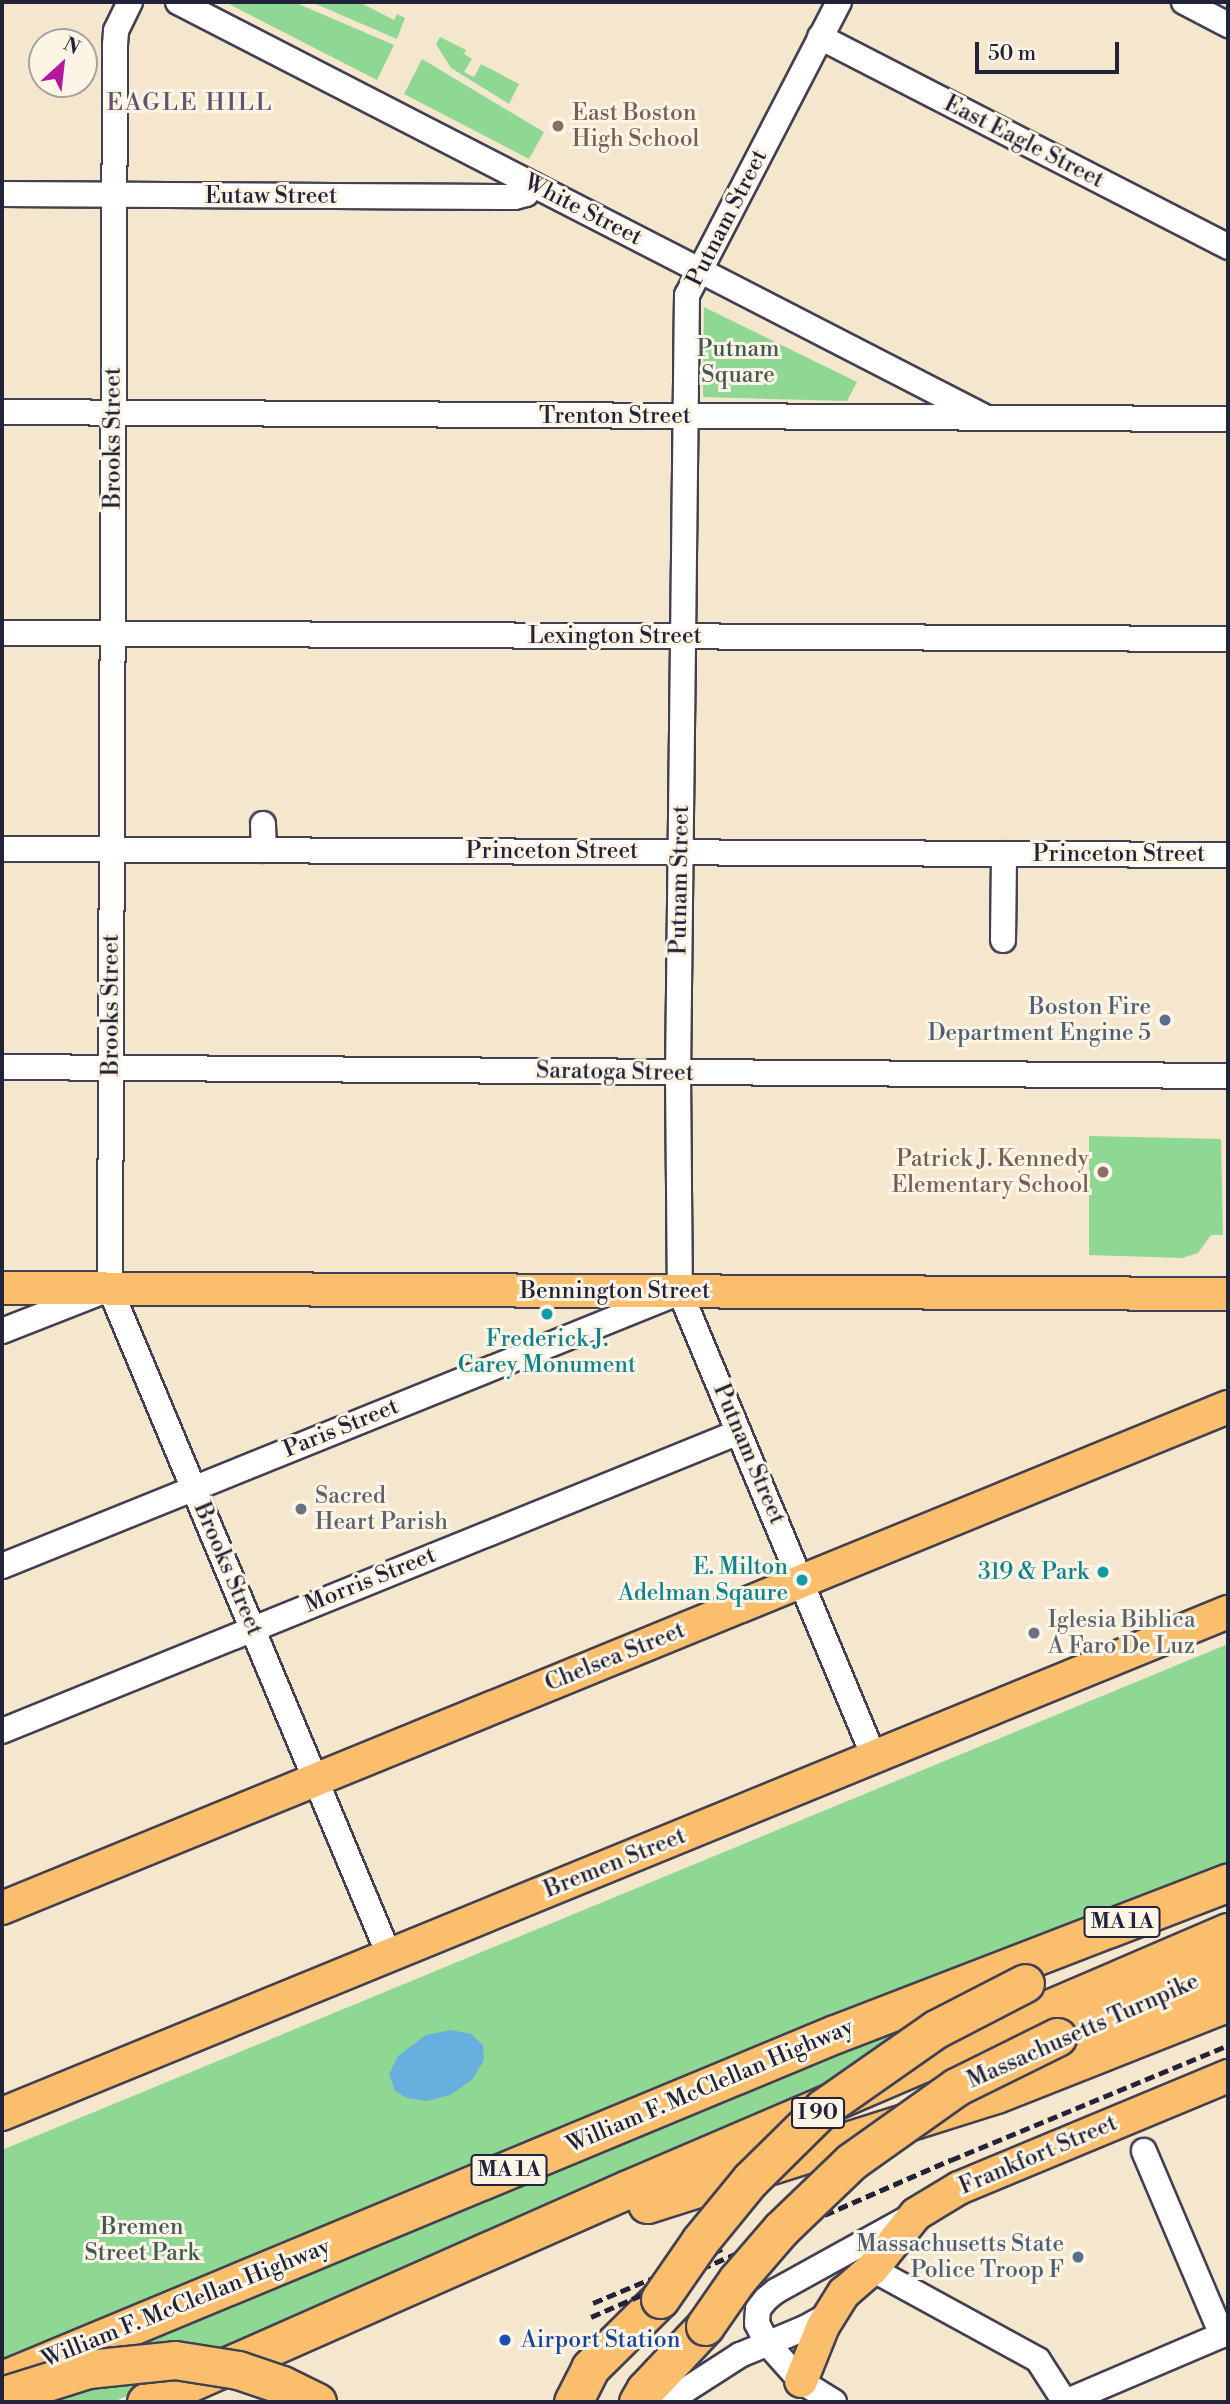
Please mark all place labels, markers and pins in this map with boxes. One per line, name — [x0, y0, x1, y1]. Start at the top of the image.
place label: East Boston High School — [572, 99, 699, 153]
marker: East Boston High School — [550, 118, 566, 134]
place label: Boston Fire Department Engine 5 — [928, 993, 1151, 1047]
marker: Boston Fire Department Engine 5 — [1157, 1012, 1173, 1028]
place label: Patrick J. Kennedy Elementary School — [891, 1145, 1089, 1199]
marker: Patrick J. Kennedy Elementary School — [1095, 1164, 1111, 1180]
marker: Frederick J. Carey Monument — [539, 1306, 555, 1322]
place label: Frederick J. Carey Monument — [458, 1325, 636, 1379]
place label: Sacred Heart Parish — [315, 1482, 448, 1536]
marker: Sacred Heart Parish — [293, 1501, 309, 1517]
place label: E. Milton Adelman Sqaure — [618, 1553, 788, 1607]
place label: 319 & Park — [978, 1558, 1089, 1586]
marker: 319 & Park — [1095, 1564, 1111, 1580]
marker: E. Milton Adelman Sqaure — [794, 1572, 810, 1588]
place label: Iglesia Biblica A Faro De Luz — [1048, 1606, 1196, 1660]
marker: Iglesia Biblica A Faro De Luz — [1026, 1625, 1042, 1641]
place label: Massachusetts State Police Troop F — [856, 2230, 1064, 2284]
marker: Massachusetts State Police Troop F — [1070, 2249, 1086, 2265]
place label: Airport Station — [521, 2326, 680, 2354]
marker: Airport Station — [495, 2330, 515, 2350]

